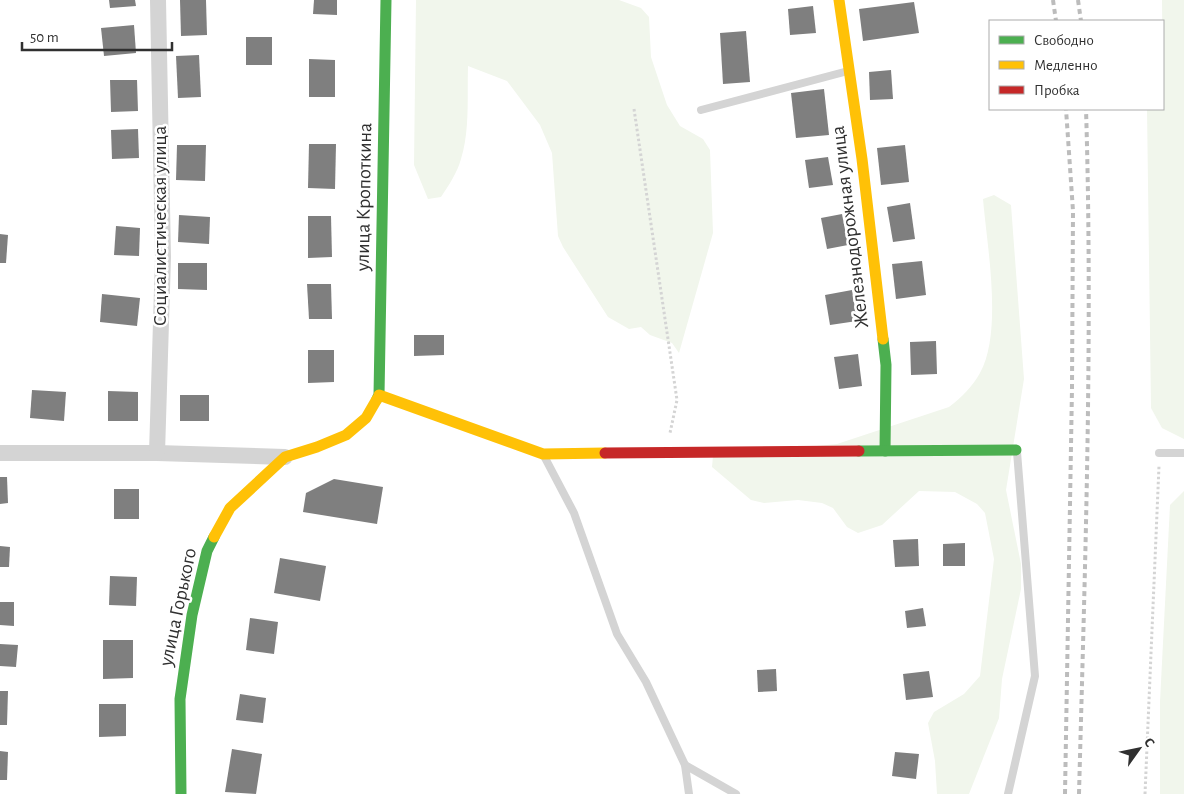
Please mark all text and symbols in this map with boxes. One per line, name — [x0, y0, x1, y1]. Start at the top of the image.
scale bar — [22, 20, 172, 52]
legend — [989, 20, 1164, 110]
text: 50 m — [30, 30, 59, 45]
text: Свободно — [1034, 33, 1094, 48]
text: Медленно — [1034, 58, 1098, 73]
text: Пробка — [1034, 83, 1080, 98]
street label: улица Кропоткина — [353, 123, 375, 272]
street label: Железнодорожная улица — [828, 125, 872, 329]
street label: Социалистическая улица — [150, 126, 170, 326]
street label: улица Горького — [156, 546, 200, 669]
north arrow — [1114, 724, 1164, 774]
text: С — [1141, 735, 1157, 750]

